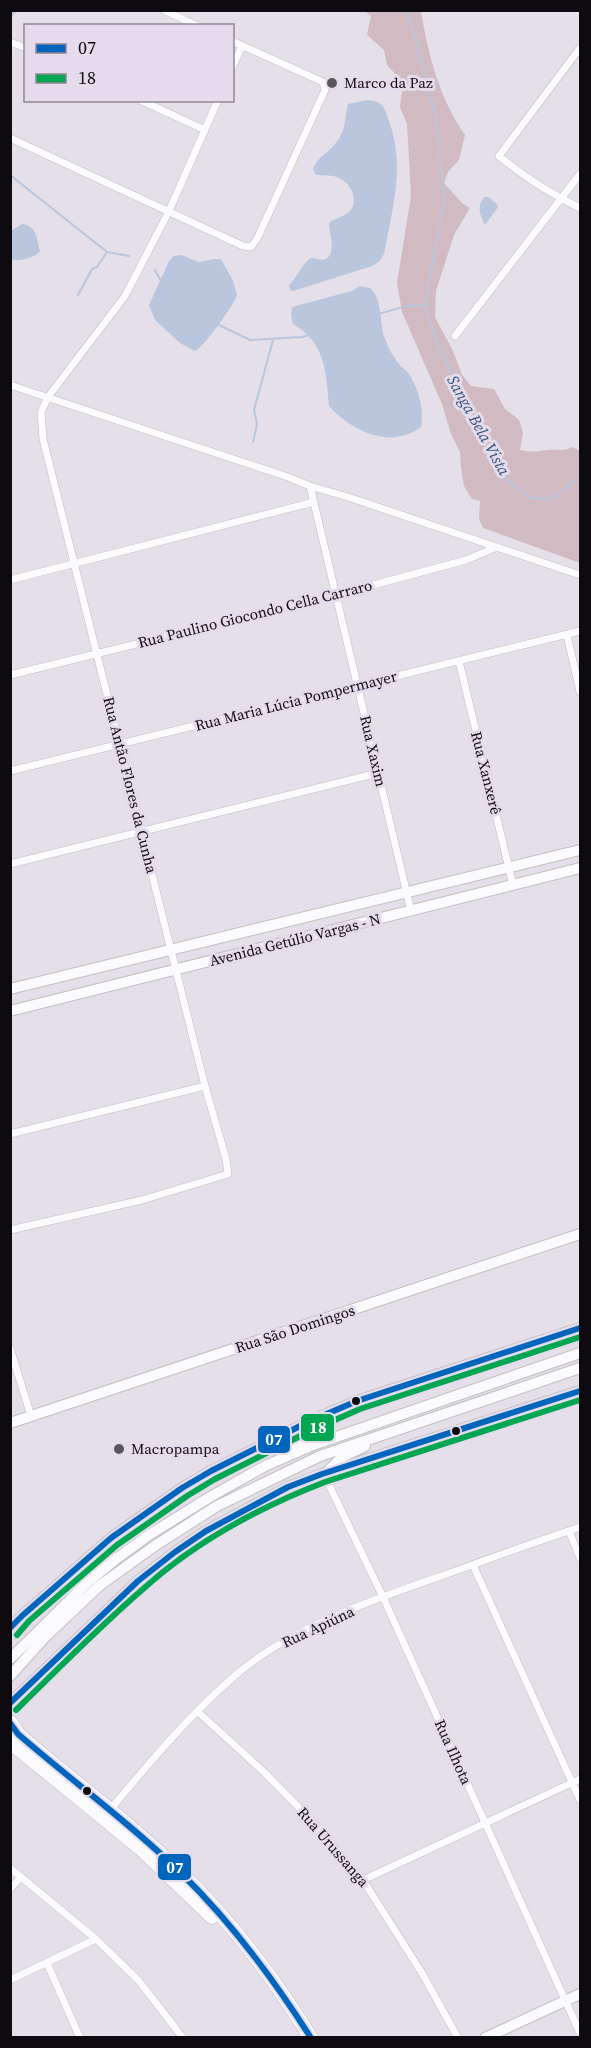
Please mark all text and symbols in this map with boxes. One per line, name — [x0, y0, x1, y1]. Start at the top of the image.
legend — [24, 24, 234, 102]
text: 07 — [78, 35, 96, 60]
text: 18 — [78, 65, 96, 90]
place label: Marco da Paz — [344, 72, 433, 93]
marker: Marco da Paz — [325, 76, 339, 90]
water label: Sanga Bela Vista — [442, 371, 516, 480]
street label: Rua Paulino Giocondo Cella Carraro — [136, 574, 374, 653]
street label: Rua Maria Lúcia Pompermayer — [193, 665, 400, 736]
street label: Rua Antão Flores da Cunha — [98, 694, 163, 876]
street label: Rua Xaxim — [355, 713, 392, 789]
street label: Rua Xanxerê — [466, 729, 507, 817]
street label: Avenida Getúlio Vargas - N — [207, 908, 383, 971]
street label: Rua São Domingos — [232, 1299, 357, 1358]
unlabelled marker — [350, 1395, 362, 1407]
line badge: 18 — [300, 1413, 335, 1442]
text: 18 — [309, 1416, 327, 1438]
line badge: 07 — [257, 1425, 291, 1454]
unlabelled marker — [450, 1425, 462, 1437]
text: 07 — [265, 1428, 283, 1450]
place label: Macropampa — [131, 1438, 220, 1459]
marker: Macropampa — [112, 1442, 126, 1456]
street label: Rua Apiúna — [278, 1600, 358, 1652]
street label: Rua Ilhota — [430, 1716, 477, 1788]
unlabelled marker — [81, 1785, 93, 1797]
street label: Rua Urussanga — [293, 1802, 374, 1891]
line badge: 07 — [157, 1853, 192, 1881]
text: 07 — [166, 1856, 184, 1878]

